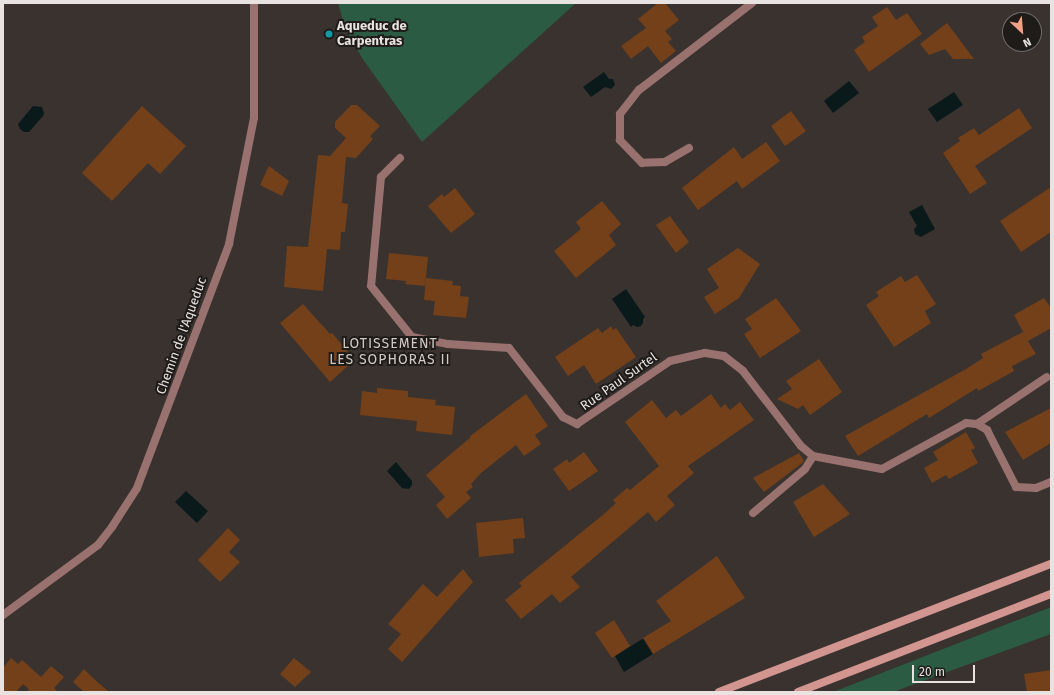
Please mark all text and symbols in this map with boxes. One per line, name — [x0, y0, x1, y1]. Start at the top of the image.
north arrow — [1002, 12, 1042, 52]
place label: Aqueduc de Carpentras — [337, 19, 407, 50]
marker: Aqueduc de Carpentras — [324, 29, 334, 39]
text: N — [1021, 35, 1033, 50]
street label: Chemin de l'Aqueduc — [154, 275, 210, 397]
district label: LOTISSEMENT LES SOPHORAS II — [329, 336, 451, 368]
street label: Rue Paul Surtel — [578, 350, 660, 414]
scale bar — [914, 657, 977, 683]
text: 20 m — [919, 665, 945, 679]

